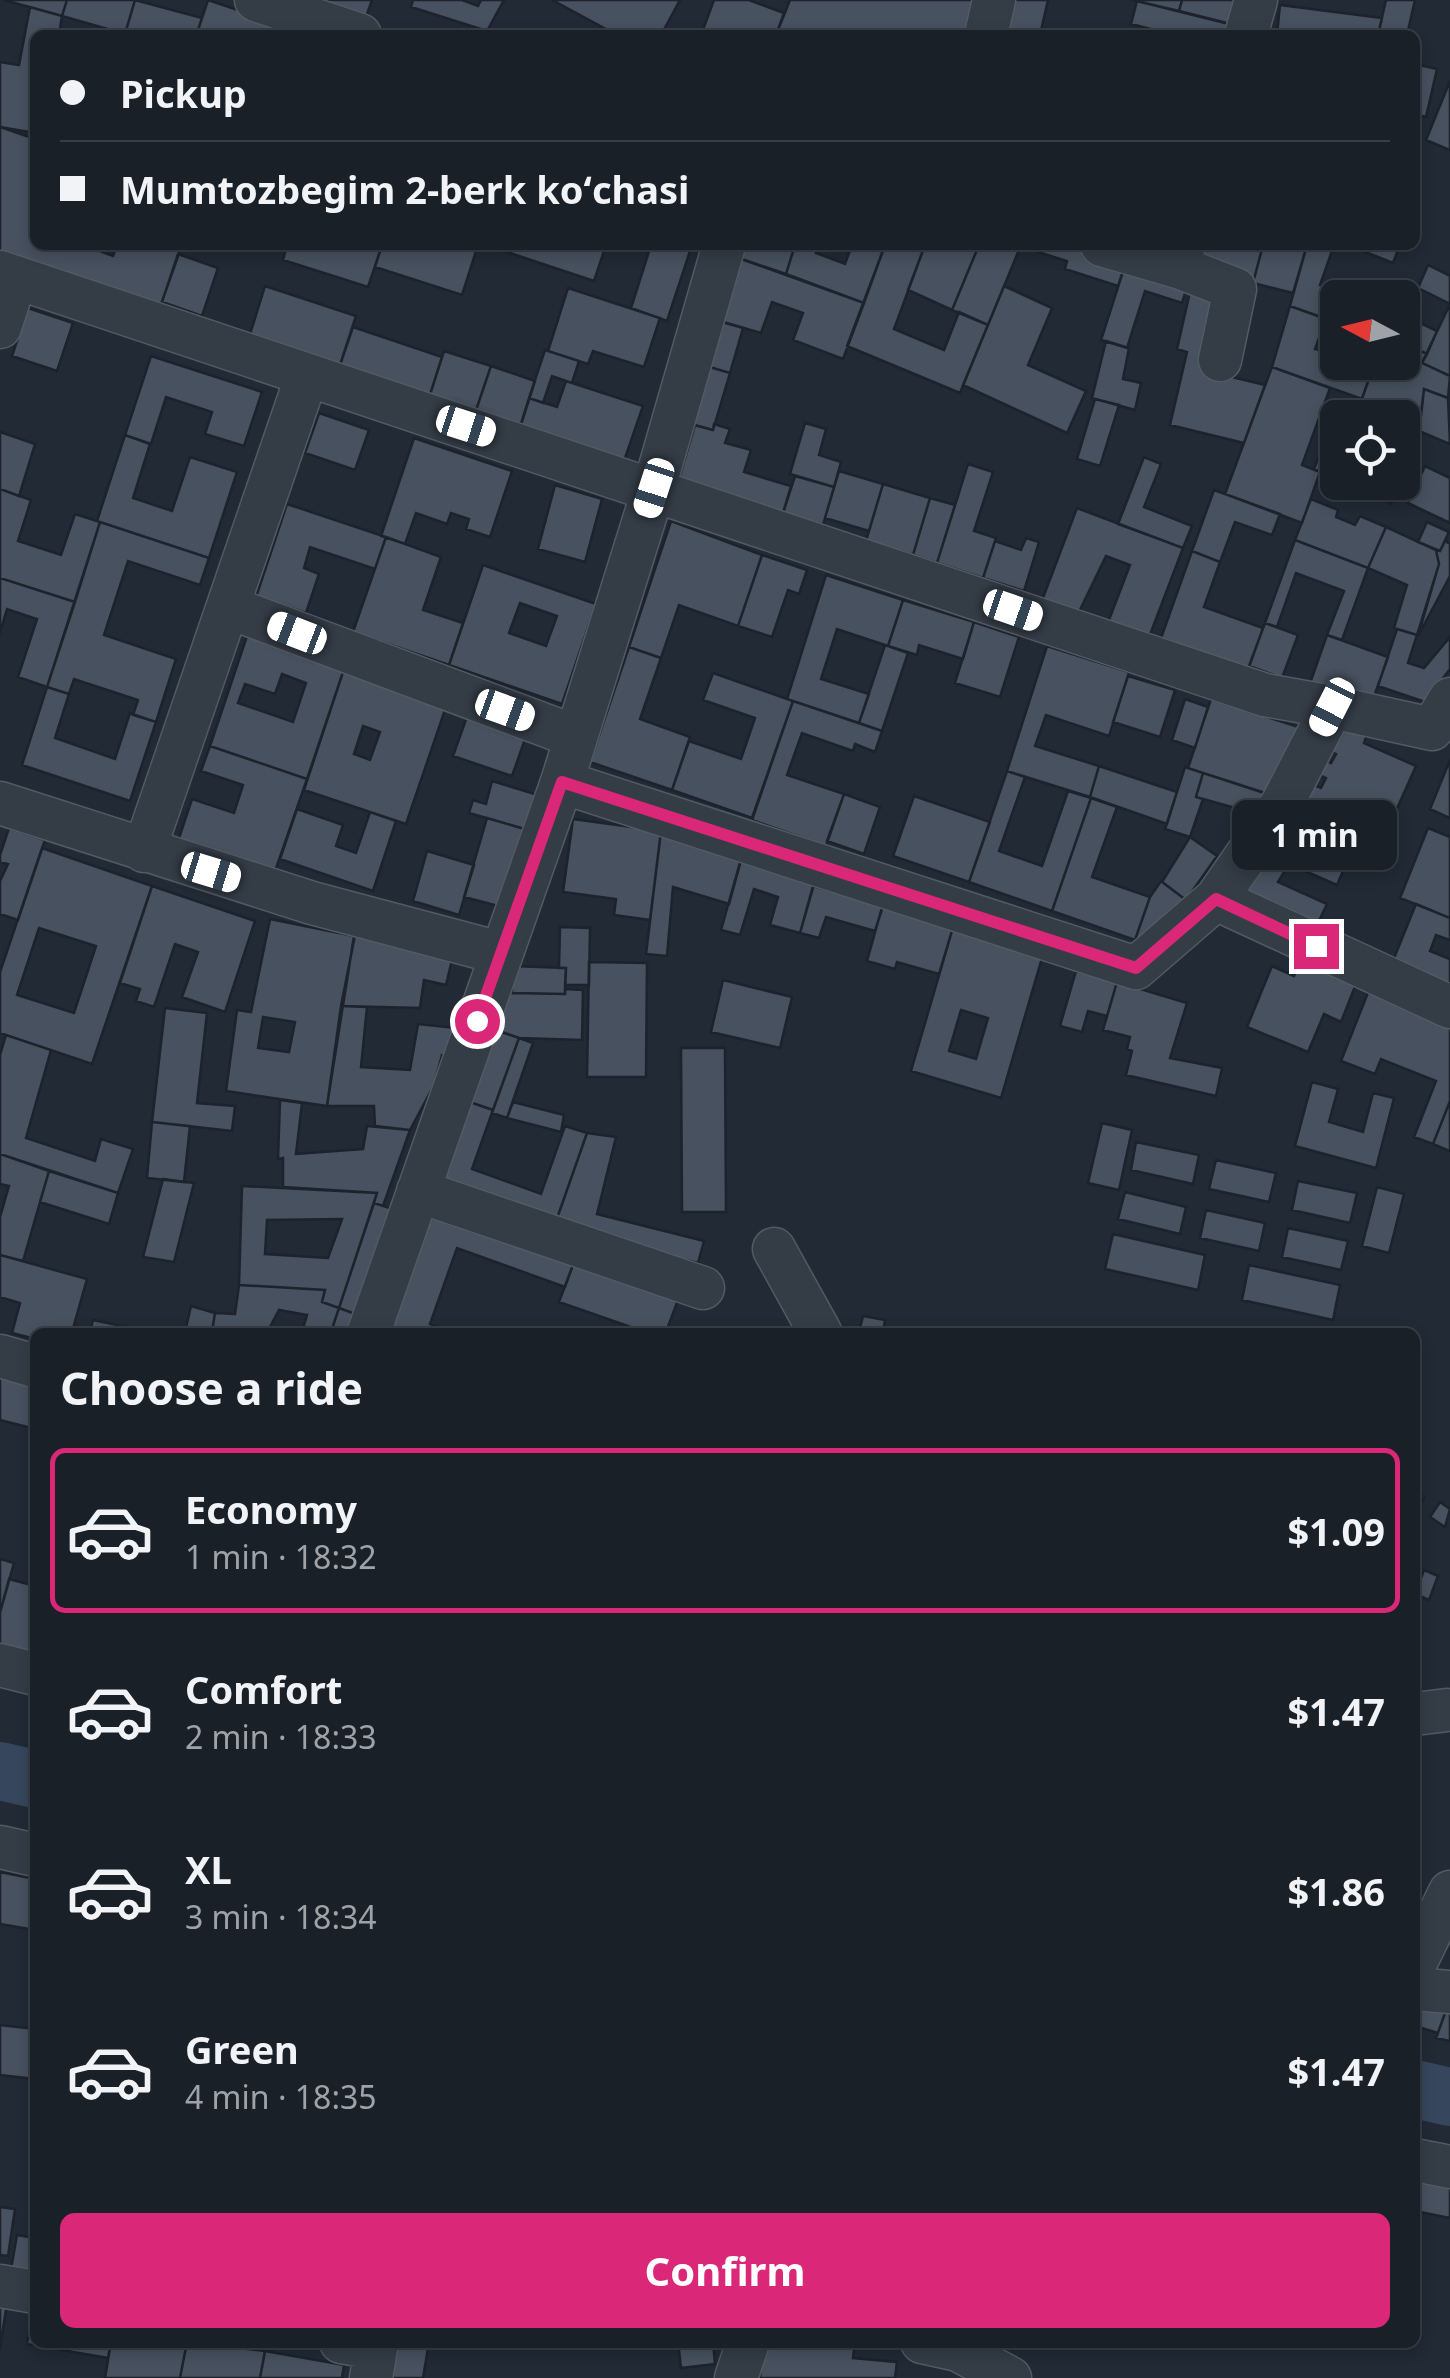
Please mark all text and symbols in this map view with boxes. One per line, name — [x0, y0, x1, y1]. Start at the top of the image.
text: Pickup — [120, 67, 247, 119]
text: Mumtozbegim 2-berk koʻchasi — [120, 163, 689, 215]
north arrow — [1320, 280, 1420, 380]
map controls — [1320, 280, 1420, 500]
button: locate — [1320, 400, 1420, 500]
car — [433, 402, 499, 450]
car — [630, 455, 678, 521]
car — [980, 586, 1046, 634]
car — [264, 608, 330, 658]
car — [1305, 673, 1359, 741]
car — [472, 686, 538, 734]
callout: 1 min — [1234, 801, 1398, 871]
text: 1 min — [1270, 813, 1359, 856]
car — [178, 849, 244, 895]
route end — [1294, 924, 1339, 969]
route start — [455, 999, 500, 1044]
text: Choose a ride — [60, 1357, 363, 1418]
text: Economy — [185, 1483, 357, 1535]
icon: car — [65, 1486, 155, 1576]
text: $1.09 — [1287, 1505, 1385, 1557]
text: 1 min · 18:32 — [185, 1535, 377, 1578]
text: Comfort — [185, 1663, 342, 1715]
icon: car — [65, 1666, 155, 1756]
text: $1.47 — [1287, 1685, 1385, 1737]
text: 2 min · 18:33 — [185, 1715, 377, 1758]
text: XL — [185, 1843, 232, 1895]
icon: car — [65, 1846, 155, 1936]
text: $1.86 — [1287, 1865, 1385, 1917]
text: 3 min · 18:34 — [185, 1895, 377, 1938]
text: Green — [185, 2023, 299, 2075]
icon: car — [65, 2026, 155, 2116]
text: $1.47 — [1287, 2045, 1385, 2097]
text: 4 min · 18:35 — [185, 2075, 377, 2118]
button: Confirm — [60, 2213, 1390, 2328]

